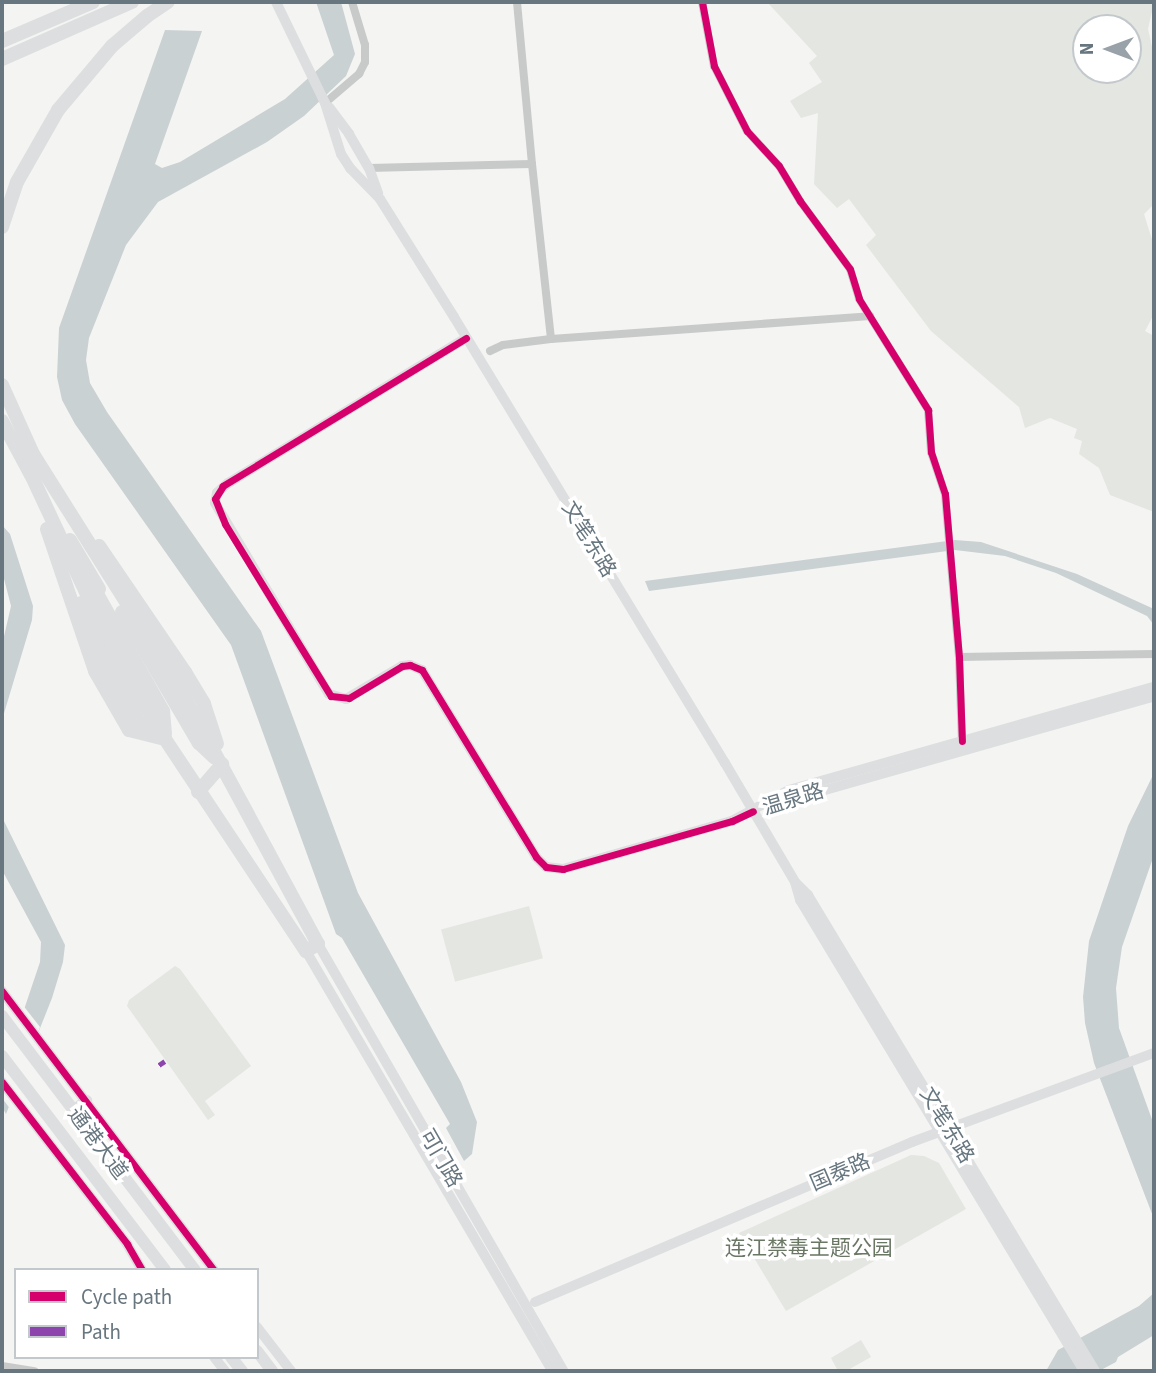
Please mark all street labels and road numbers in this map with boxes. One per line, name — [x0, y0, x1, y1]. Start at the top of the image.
street label: 文笔东路 — [557, 497, 621, 581]
street label: 温泉路 — [759, 778, 827, 820]
street label: 文笔东路 — [915, 1083, 979, 1167]
street label: 通港大道 — [63, 1102, 133, 1184]
street label: 可门路 — [414, 1124, 468, 1192]
street label: 国泰路 — [806, 1148, 874, 1196]

